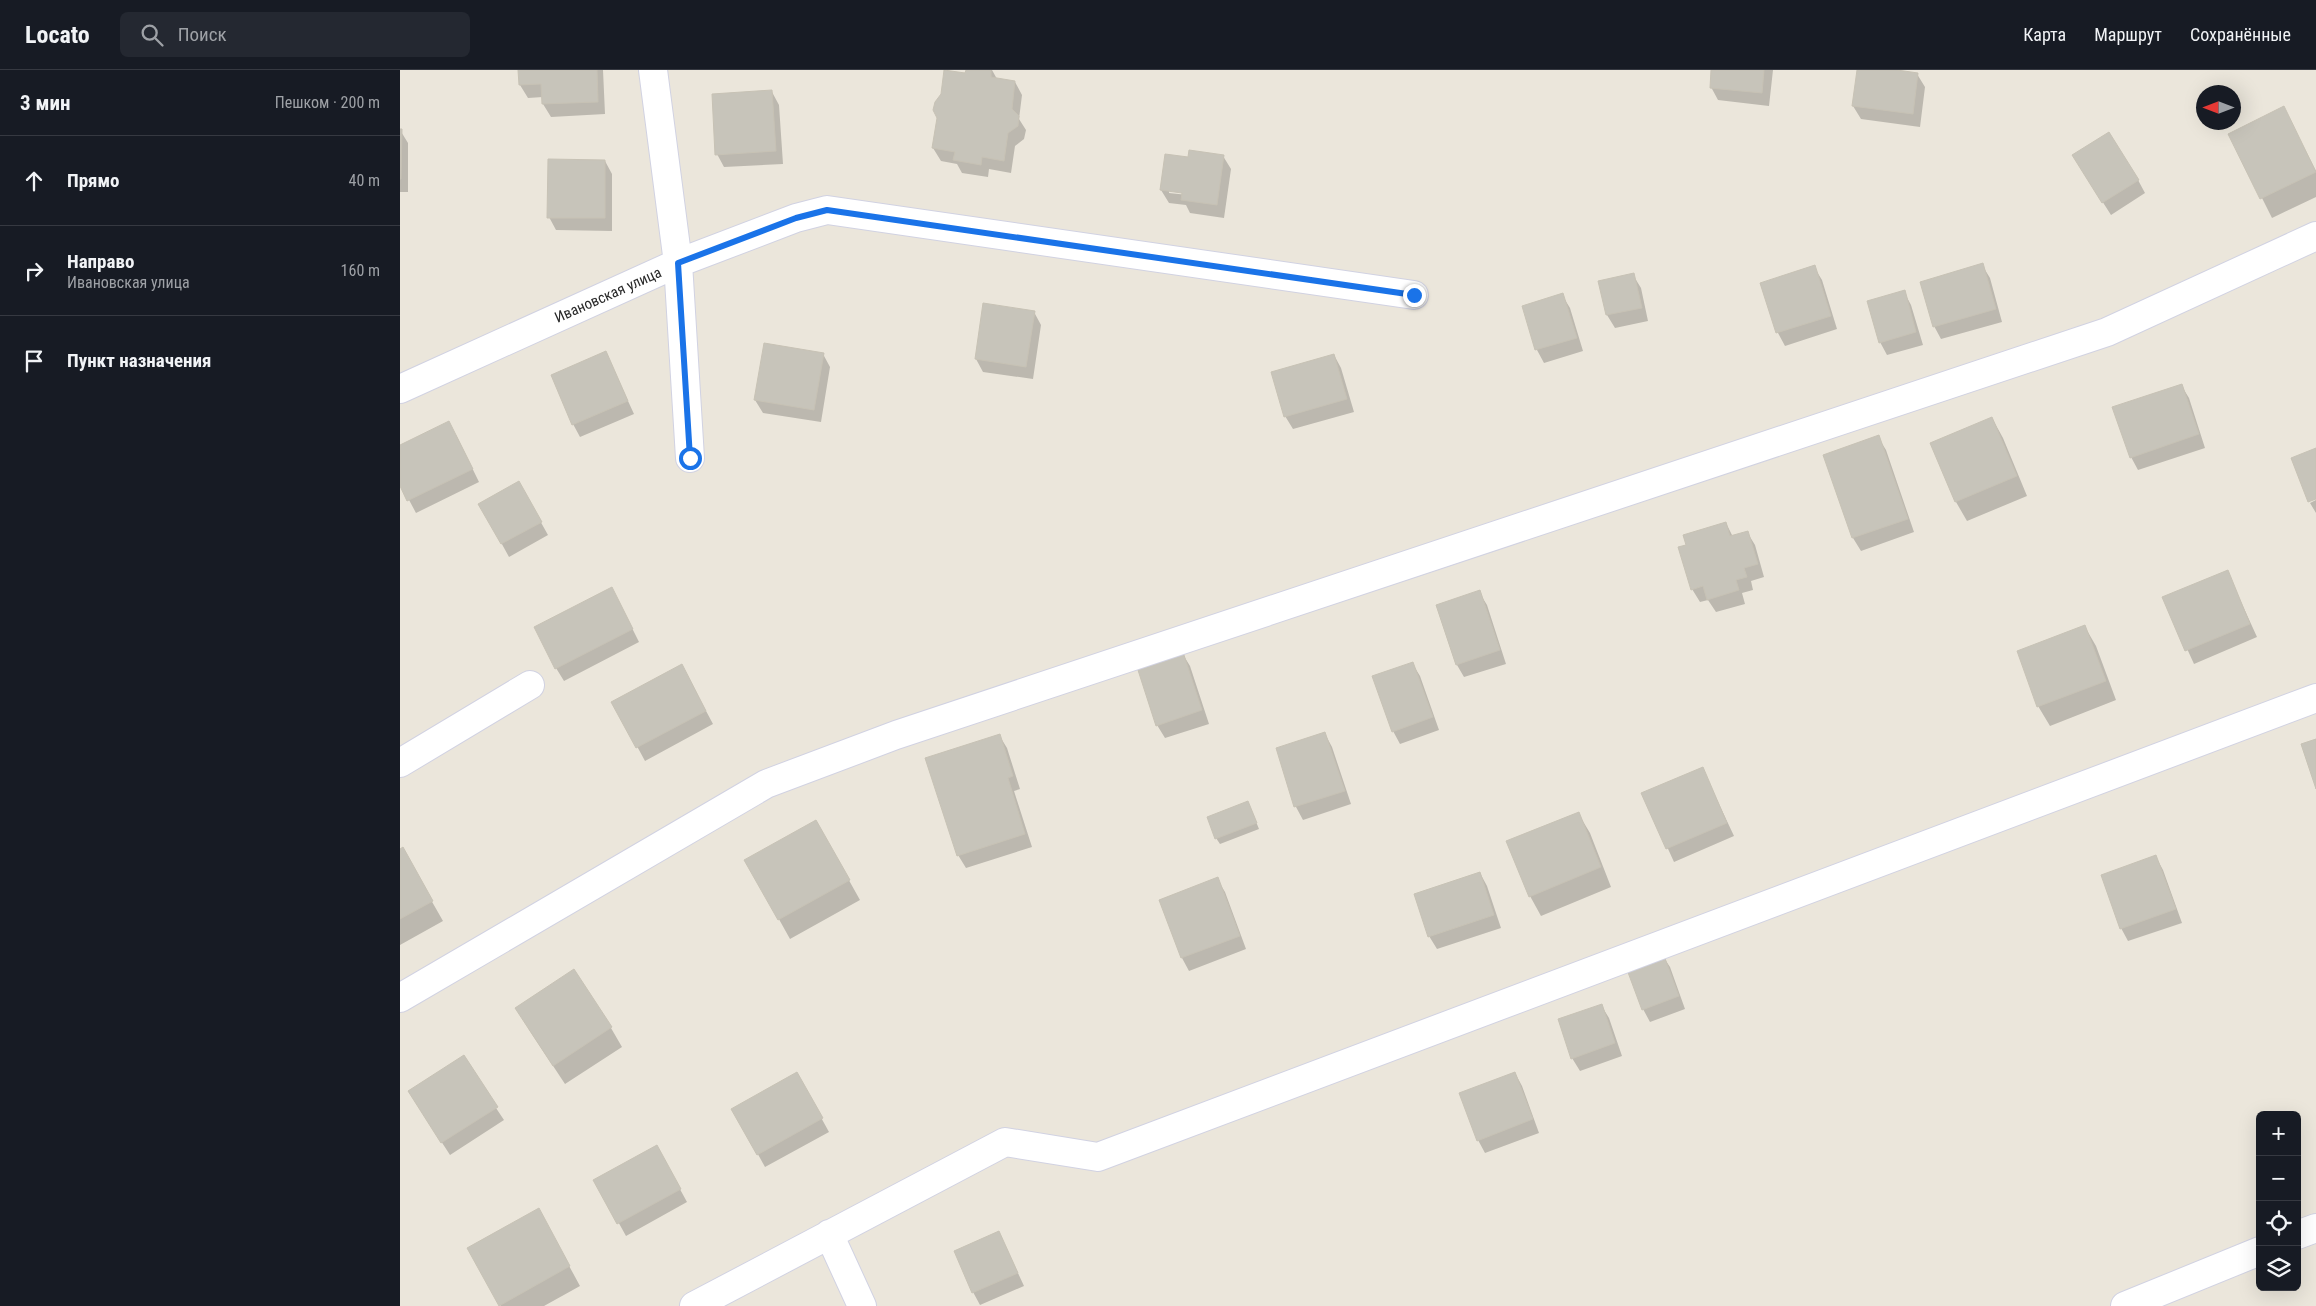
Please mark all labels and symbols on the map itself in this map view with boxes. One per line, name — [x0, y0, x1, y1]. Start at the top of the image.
north arrow — [2196, 85, 2241, 130]
street label: Ивановская улица — [552, 263, 664, 327]
route end — [1403, 284, 1426, 307]
route start — [679, 447, 702, 470]

